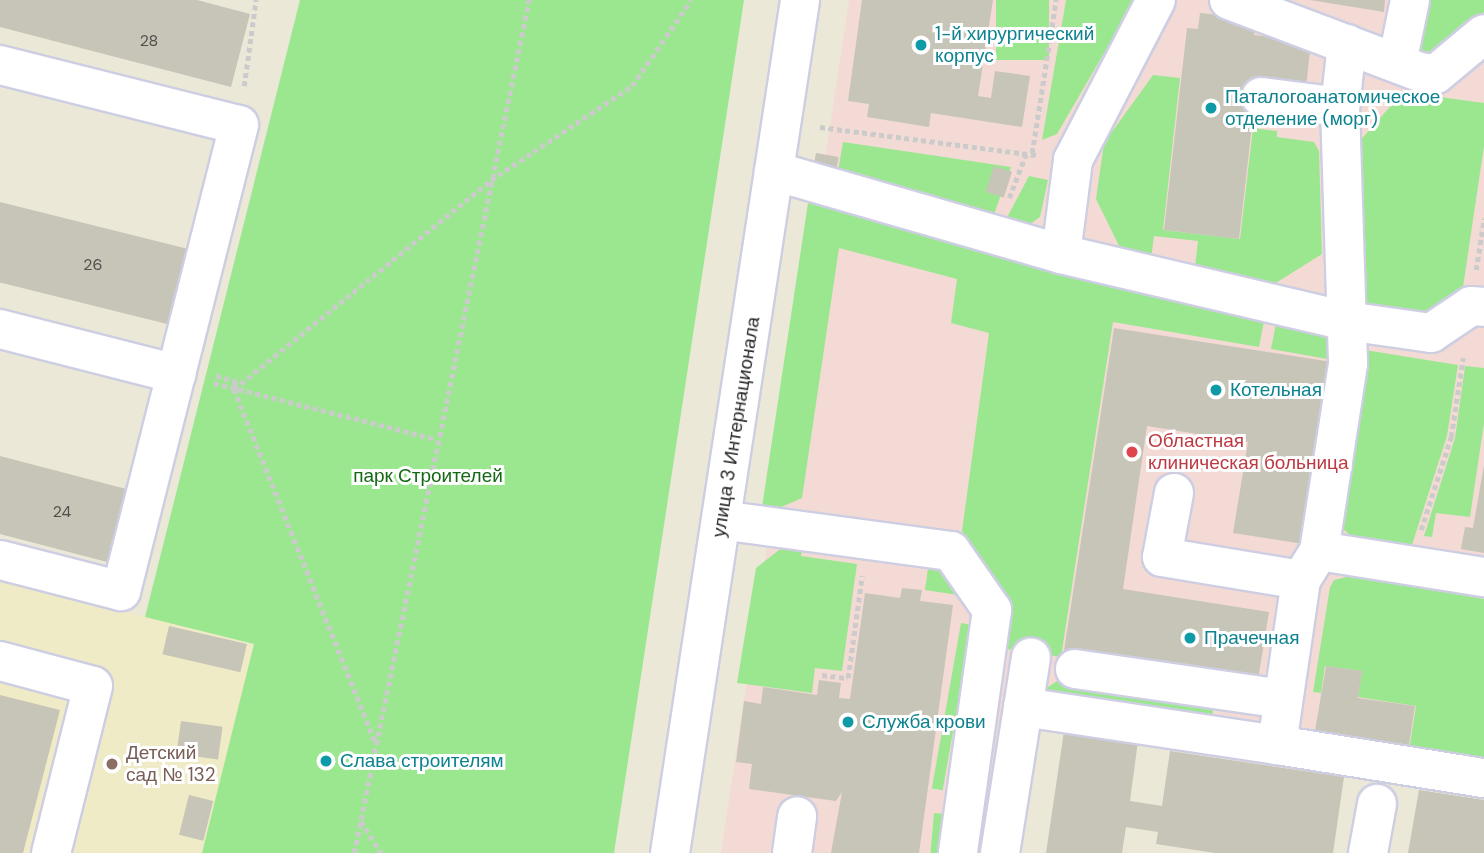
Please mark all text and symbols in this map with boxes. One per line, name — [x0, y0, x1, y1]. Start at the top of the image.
place label: 1-й хирургический корпус — [935, 23, 1094, 67]
house number: 28 — [140, 31, 158, 51]
marker: 1-й хирургический корпус — [913, 37, 929, 53]
place label: Паталогоанатомическое отделение (морг) — [1225, 86, 1440, 130]
marker: Паталогоанатомическое отделение (морг) — [1203, 100, 1219, 116]
house number: 26 — [83, 255, 103, 275]
street label: улица 3 Интернационала — [707, 315, 765, 539]
place label: Котельная — [1230, 379, 1322, 401]
marker: Котельная — [1208, 382, 1224, 398]
place label: Областная клиническая больница — [1148, 430, 1349, 474]
marker: Областная клиническая больница — [1122, 442, 1142, 462]
park label: парк Строителей — [353, 465, 503, 487]
house number: 24 — [53, 502, 71, 522]
place label: Прачечная — [1204, 627, 1299, 649]
marker: Прачечная — [1182, 630, 1198, 646]
place label: Служба крови — [862, 711, 986, 733]
marker: Служба крови — [840, 714, 856, 730]
place label: Детский сад № 132 — [126, 742, 216, 786]
place label: Слава строителям — [340, 750, 504, 772]
marker: Слава строителям — [318, 753, 334, 769]
marker: Детский сад № 132 — [104, 756, 120, 772]

